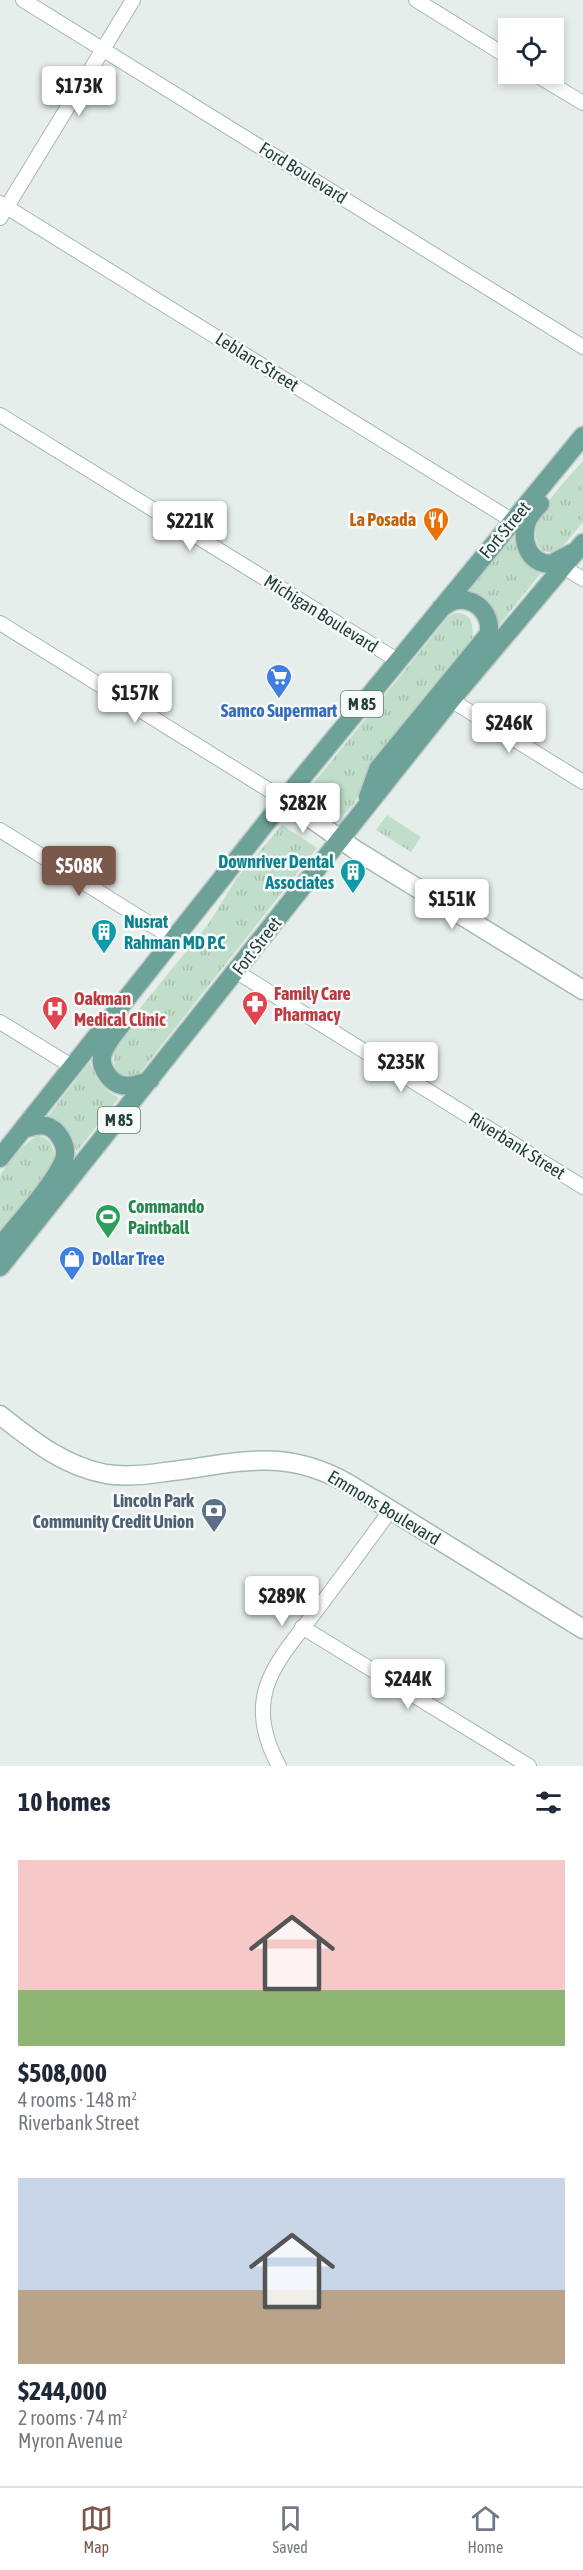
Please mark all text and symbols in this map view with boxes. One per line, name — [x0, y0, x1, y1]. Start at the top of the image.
map controls — [498, 18, 564, 84]
button: locate — [498, 18, 564, 84]
pin: $173K — [37, 66, 121, 117]
text: $173K — [56, 74, 102, 97]
street label: Ford Boulevard — [256, 137, 351, 208]
street label: Leblanc Street — [212, 328, 303, 395]
street label: Fort Street — [475, 497, 534, 562]
pin: $221K — [148, 501, 232, 552]
restaurant icon: La Posada — [421, 505, 451, 543]
text: $221K — [167, 509, 213, 532]
place label: La Posada — [349, 509, 416, 530]
street label: Michigan Boulevard — [260, 570, 382, 657]
supermarket icon: Samco Supermart — [264, 662, 294, 700]
pin: $157K — [93, 673, 177, 724]
text: $157K — [112, 681, 158, 704]
road number: M 85 — [341, 691, 383, 717]
place label: Samco Supermart — [221, 700, 338, 721]
pin: $246K — [467, 703, 551, 754]
text: $246K — [486, 711, 532, 734]
pin: $282K — [261, 783, 345, 834]
text: $282K — [280, 791, 326, 814]
pin: $508K — [37, 846, 121, 897]
place label: Downriver Dental Associates — [218, 851, 335, 893]
text: $508K — [56, 854, 102, 877]
building icon: Downriver Dental Associates — [338, 857, 368, 895]
pin: $151K — [410, 879, 494, 930]
text: $151K — [429, 887, 475, 910]
place label: Nusrat Rahman MD P.C — [124, 911, 225, 953]
street label: Fort Street — [228, 913, 286, 979]
building icon: Nusrat Rahman MD P.C — [89, 917, 119, 955]
place label: Family Care Pharmacy — [274, 983, 351, 1025]
place label: Oakman Medical Clinic — [74, 988, 166, 1030]
pharmacy icon: Family Care Pharmacy — [240, 989, 270, 1027]
hospital icon: Oakman Medical Clinic — [40, 994, 70, 1032]
pin: $235K — [359, 1042, 443, 1093]
text: $235K — [378, 1050, 424, 1073]
road number: M 85 — [98, 1107, 140, 1133]
street label: Riverbank Street — [465, 1108, 569, 1183]
place label: Commando Paintball — [128, 1196, 205, 1238]
sports icon: Commando Paintball — [93, 1202, 123, 1240]
shop icon: Dollar Tree — [57, 1244, 87, 1282]
place label: Dollar Tree — [92, 1248, 165, 1269]
street label: Emmons Boulevard — [324, 1466, 444, 1549]
place label: Lincoln Park Community Credit Union — [32, 1490, 195, 1532]
bank icon: Lincoln Park Community Credit Union — [199, 1496, 229, 1534]
pin: $289K — [240, 1576, 324, 1627]
text: $289K — [259, 1584, 305, 1607]
pin: $244K — [366, 1659, 450, 1710]
text: $244K — [385, 1667, 431, 1690]
icon: filters — [532, 1786, 565, 1819]
text: 10 homes — [18, 1787, 111, 1817]
icon: home — [238, 1899, 346, 2007]
text: $508,000 — [18, 2058, 107, 2088]
text: 4 rooms · 148 m² — [18, 2088, 137, 2111]
text: Riverbank Street — [18, 2111, 140, 2134]
icon: home — [238, 2217, 346, 2325]
text: $244,000 — [18, 2376, 107, 2406]
text: 2 rooms · 74 m² — [18, 2406, 128, 2429]
text: Myron Avenue — [18, 2429, 123, 2452]
tab: Map — [80, 2502, 113, 2556]
tab: Saved — [273, 2502, 308, 2556]
tab: Home — [468, 2502, 503, 2556]

